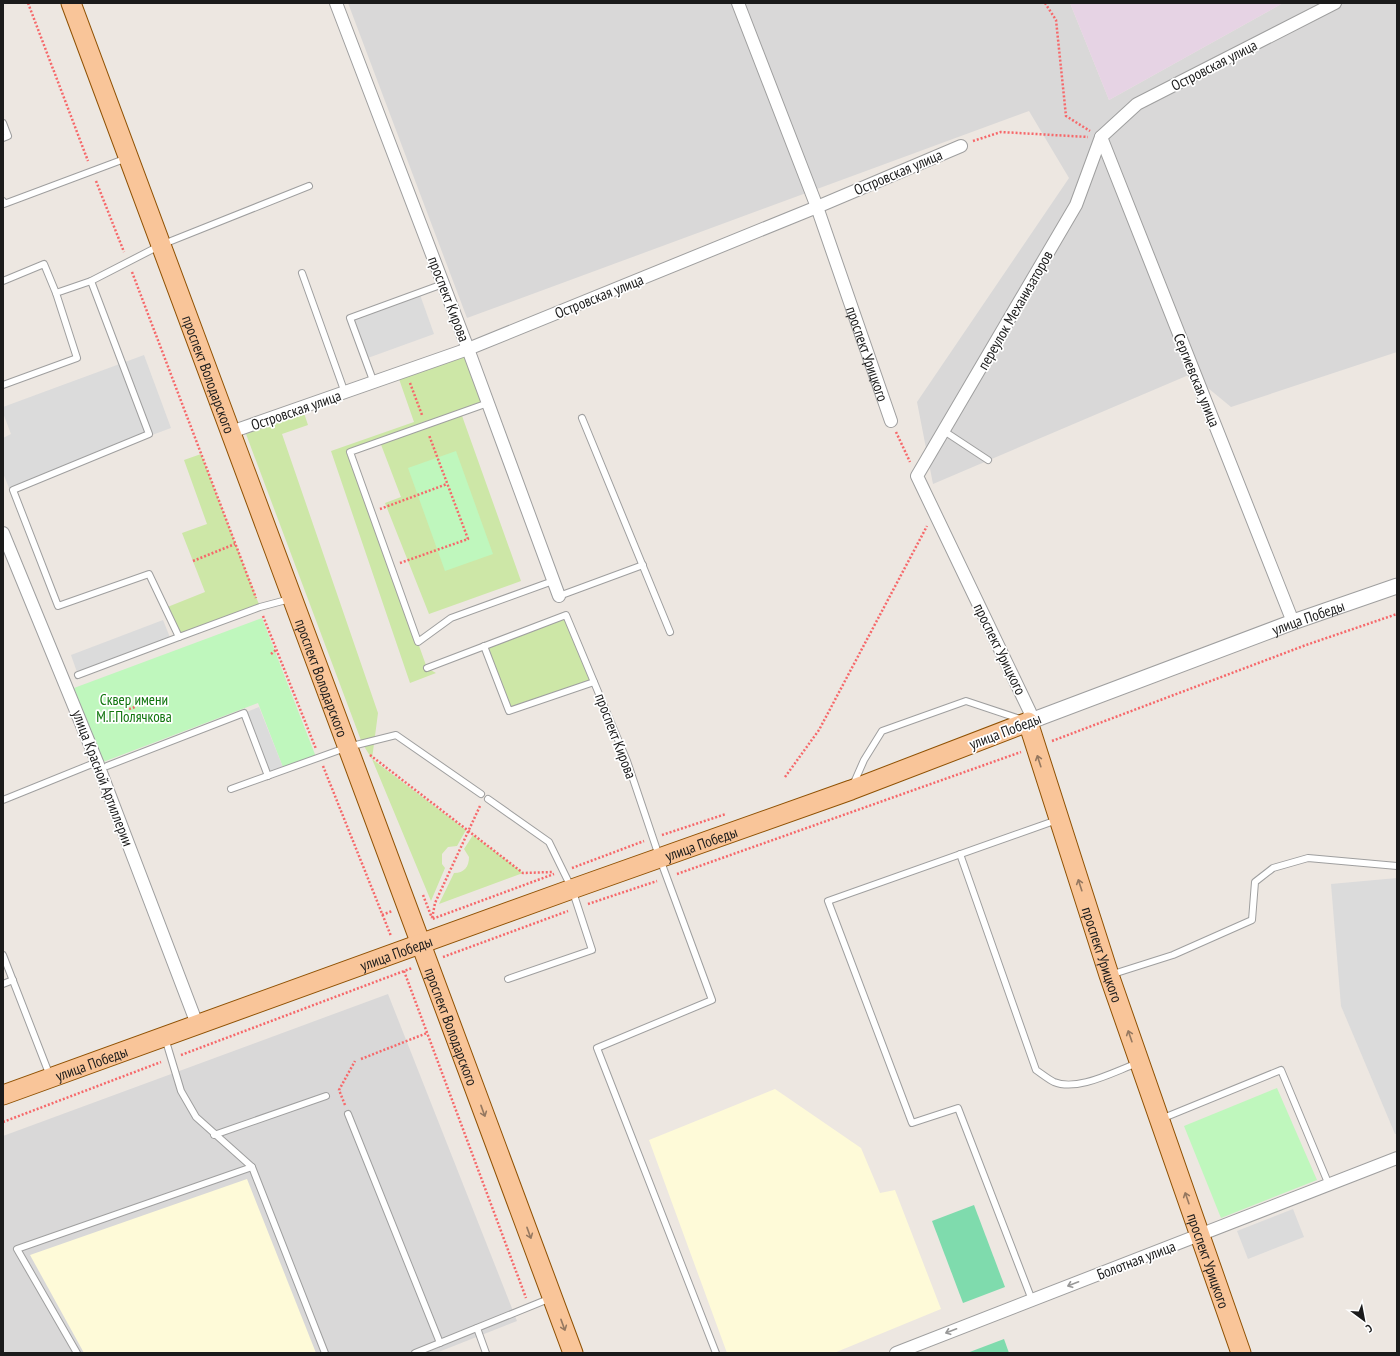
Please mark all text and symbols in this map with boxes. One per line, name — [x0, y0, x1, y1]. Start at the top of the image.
street label: Островская улица — [1168, 35, 1260, 95]
street label: Островская улица — [851, 145, 945, 199]
street label: переулок Механизаторов — [973, 247, 1057, 373]
street label: проспект Кирова — [424, 254, 474, 344]
street label: Островская улица — [552, 270, 646, 322]
street label: проспект Урицкого — [843, 304, 893, 404]
street label: проспект Володарского — [178, 313, 240, 436]
street label: Сергиевская улица — [1170, 330, 1224, 430]
street label: Островская улица — [248, 386, 344, 434]
street label: улица Победы — [1269, 596, 1347, 639]
street label: проспект Урицкого — [970, 600, 1030, 698]
street label: проспект Володарского — [291, 616, 353, 739]
park label: Сквер имени М.Г.Полячкова — [96, 690, 172, 726]
street label: проспект Кирова — [591, 691, 641, 781]
street label: улица Красной Артиллерии — [68, 707, 138, 849]
street label: улица Победы — [966, 709, 1044, 753]
one-way arrow — [1035, 755, 1043, 767]
street label: улица Победы — [662, 822, 740, 865]
one-way arrow — [1076, 878, 1083, 891]
street label: проспект Урицкого — [1078, 904, 1127, 1005]
street label: улица Победы — [357, 931, 435, 974]
street label: проспект Володарского — [421, 965, 482, 1088]
one-way arrow — [1126, 1030, 1134, 1042]
street label: улица Победы — [53, 1041, 130, 1085]
one-way arrow — [480, 1105, 488, 1117]
one-way arrow — [1183, 1193, 1191, 1205]
street label: проспект Урицкого — [1183, 1211, 1234, 1311]
one-way arrow — [525, 1227, 533, 1239]
street label: Болотная улица — [1094, 1236, 1178, 1284]
one-way arrow — [1067, 1281, 1079, 1289]
north arrow — [1344, 1300, 1384, 1340]
one-way arrow — [560, 1319, 568, 1331]
text: С — [1363, 1321, 1375, 1336]
one-way arrow — [946, 1328, 958, 1336]

